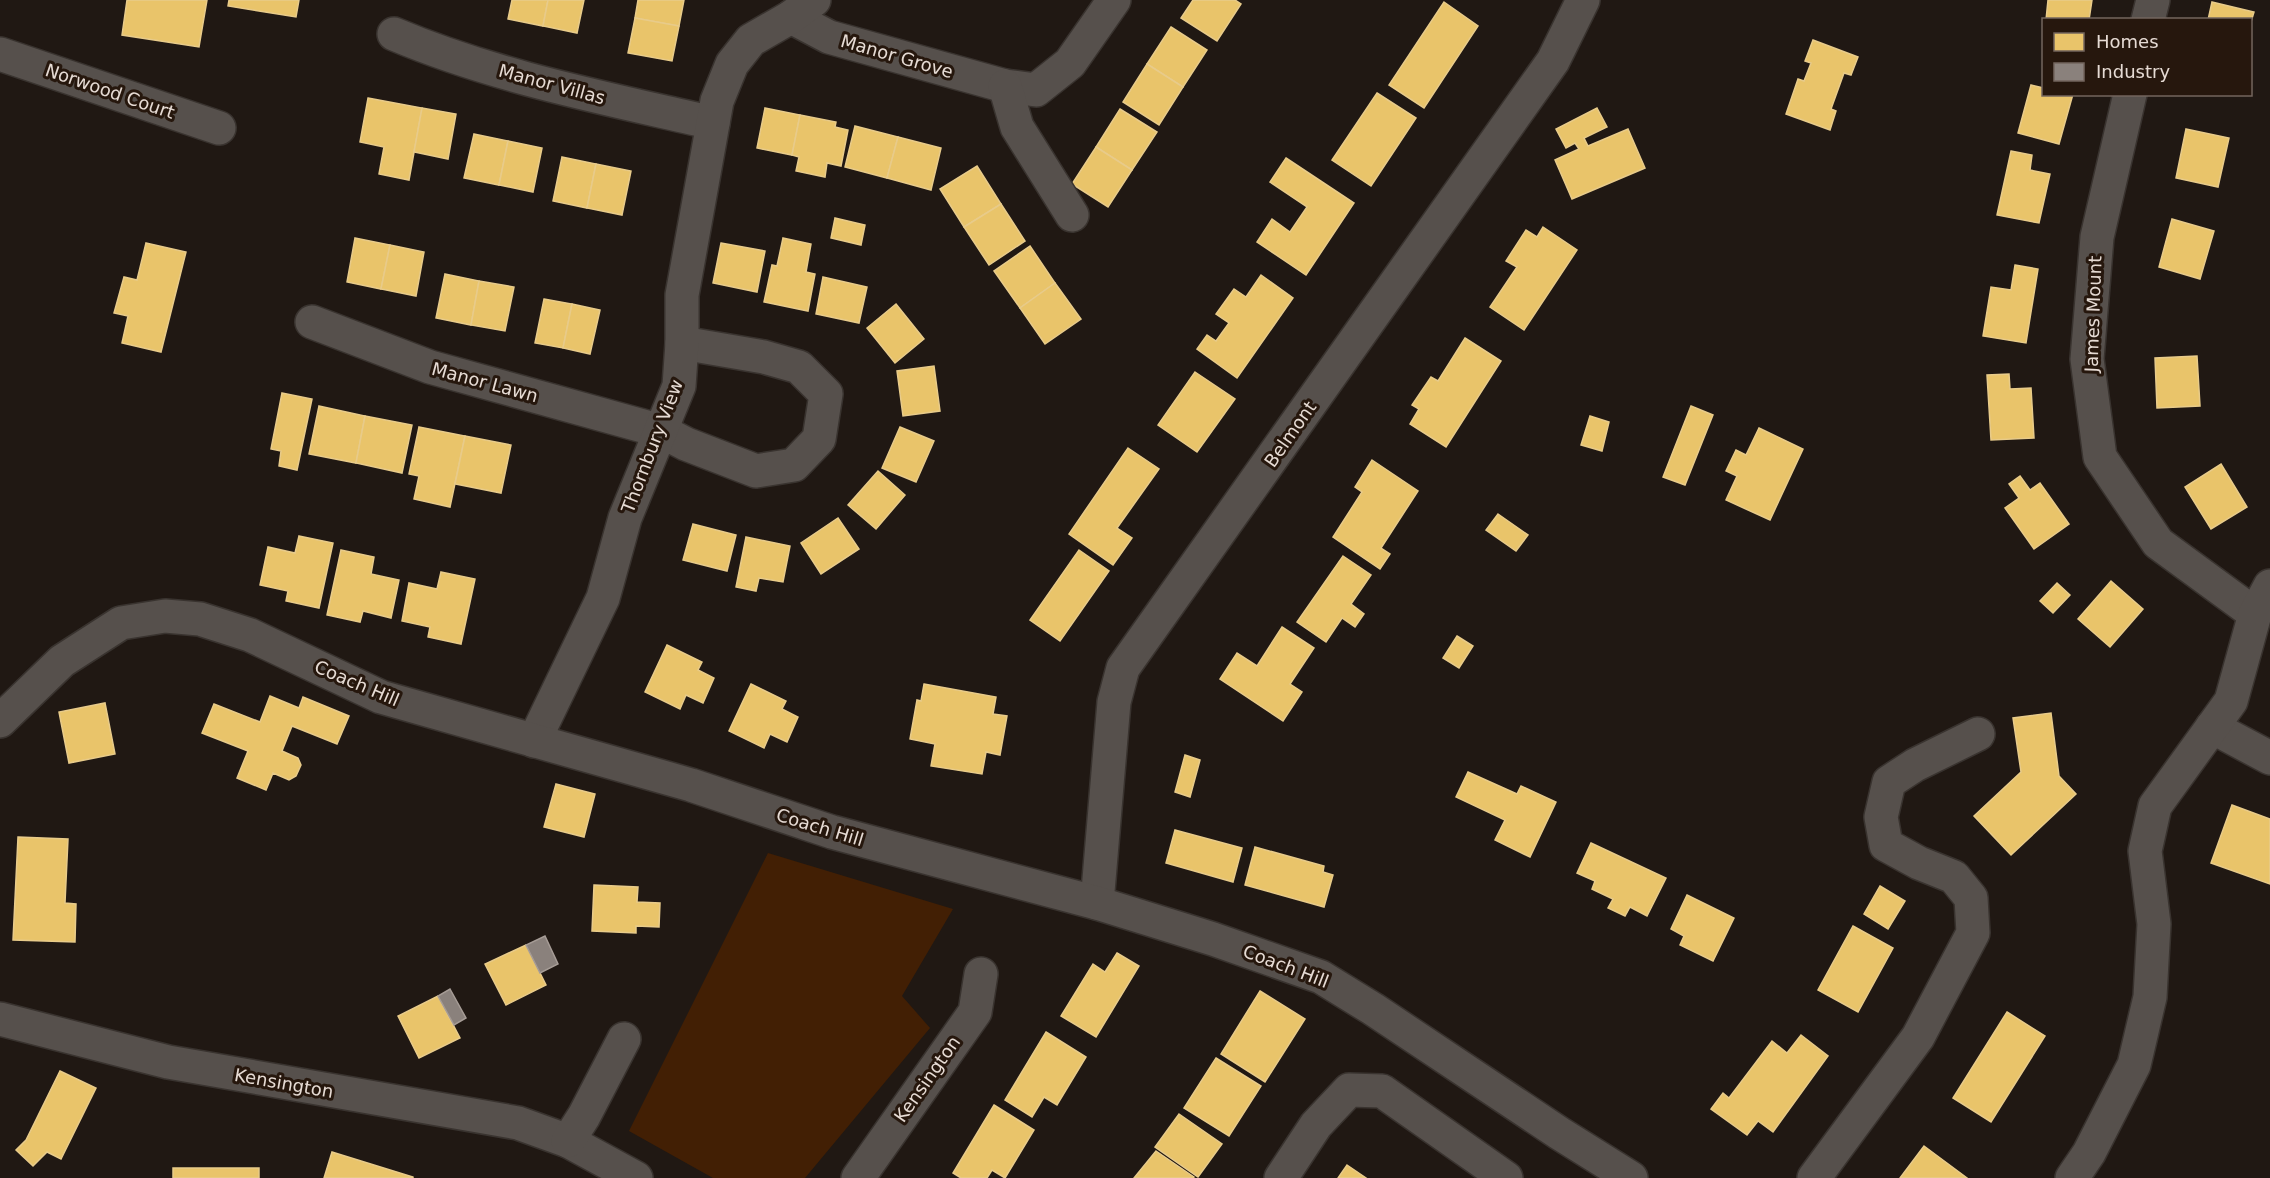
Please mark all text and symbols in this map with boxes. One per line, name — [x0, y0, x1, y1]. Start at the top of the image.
legend — [2042, 18, 2252, 96]
street label: Manor Grove — [838, 30, 956, 82]
text: Homes — [2096, 31, 2159, 52]
street label: Norwood Court — [43, 59, 177, 123]
street label: Manor Villas — [496, 60, 608, 108]
text: Industry — [2096, 61, 2170, 82]
street label: James Mount — [2080, 255, 2106, 374]
street label: Manor Lawn — [429, 358, 541, 406]
street label: Thornbury View — [617, 376, 687, 517]
street label: Belmont — [1260, 397, 1320, 471]
street label: Coach Hill — [311, 656, 403, 710]
street label: Coach Hill — [774, 804, 866, 850]
street label: Coach Hill — [1240, 940, 1332, 992]
street label: Kensington — [890, 1032, 964, 1126]
street label: Kensington — [233, 1064, 335, 1102]

